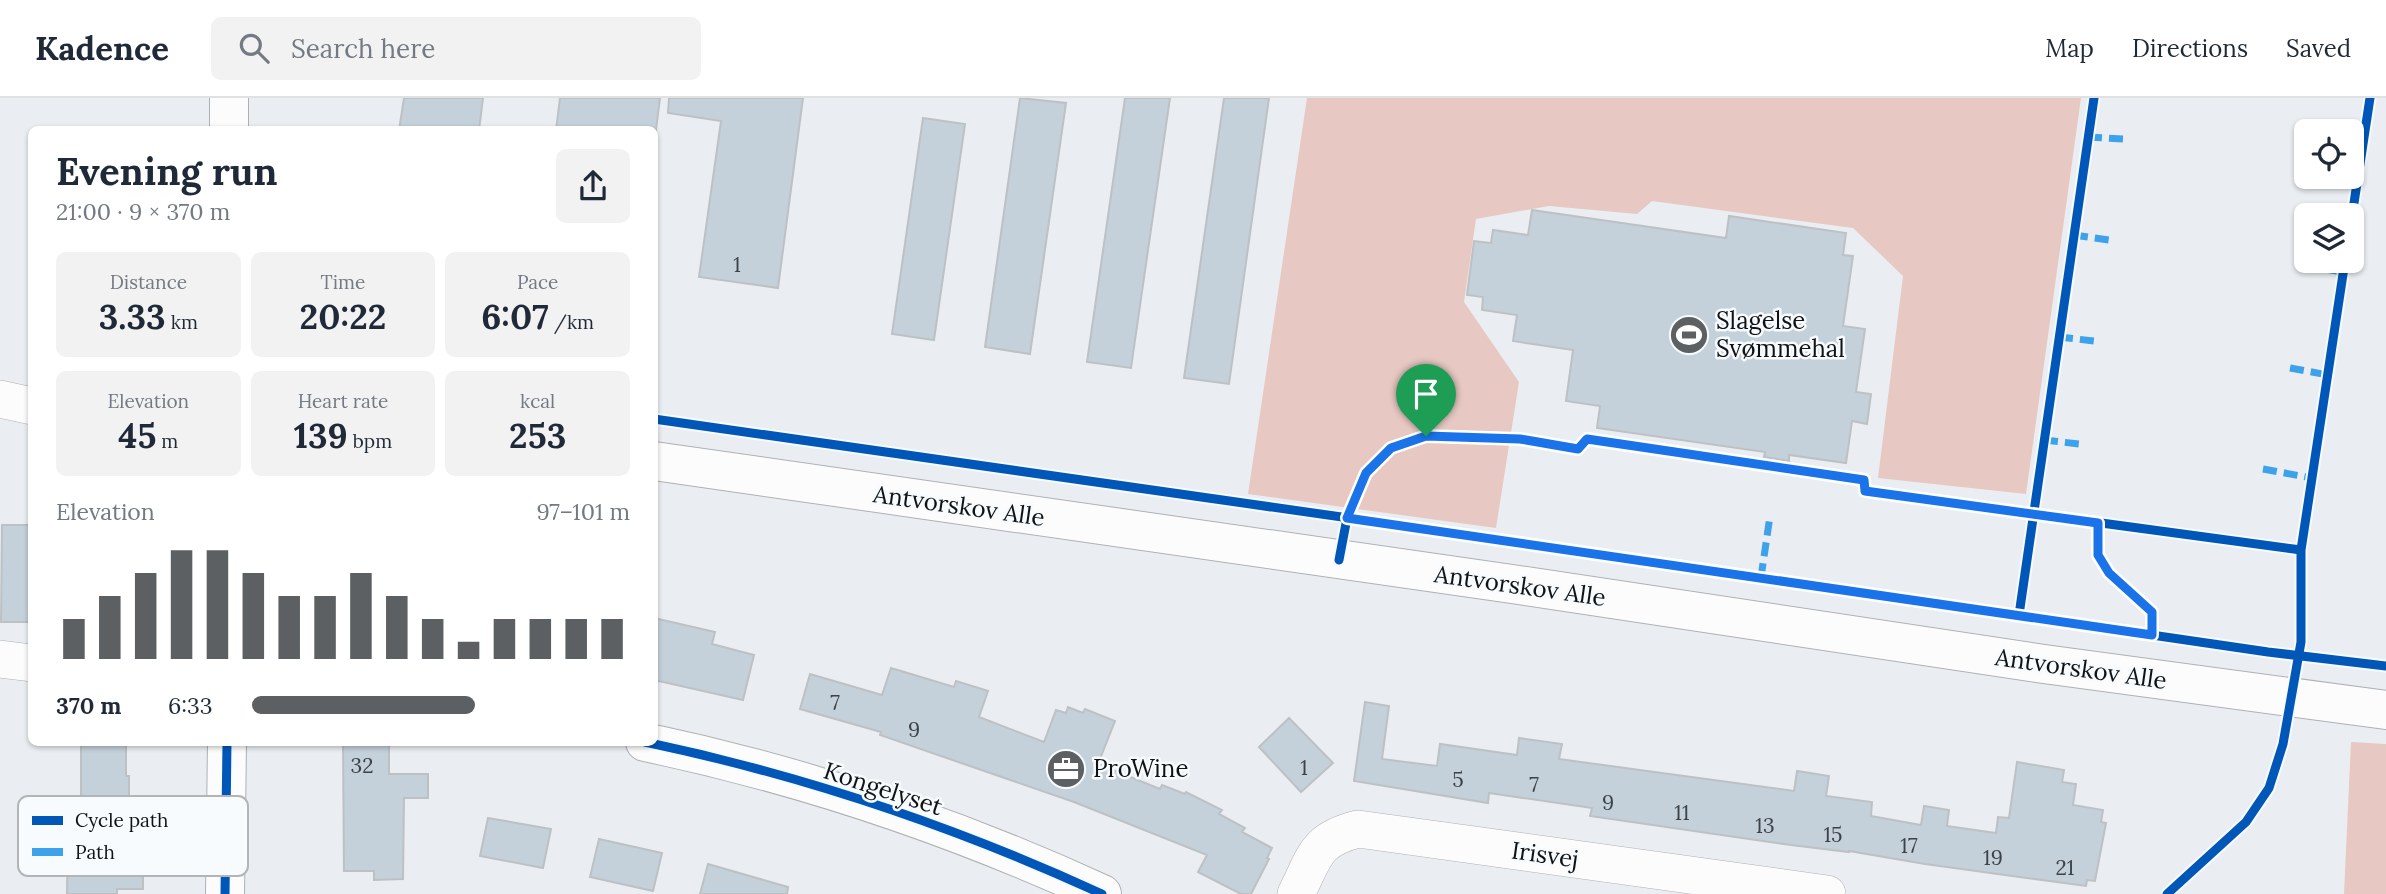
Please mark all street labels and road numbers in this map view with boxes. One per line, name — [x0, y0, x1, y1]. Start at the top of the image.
street label: Antvorskov Alle — [870, 478, 1047, 533]
street label: Antvorskov Alle — [1431, 558, 1608, 613]
street label: Antvorskov Alle — [1992, 641, 2169, 696]
street label: Kongelyset — [820, 755, 947, 823]
street label: Irisvej — [1510, 834, 1581, 875]

